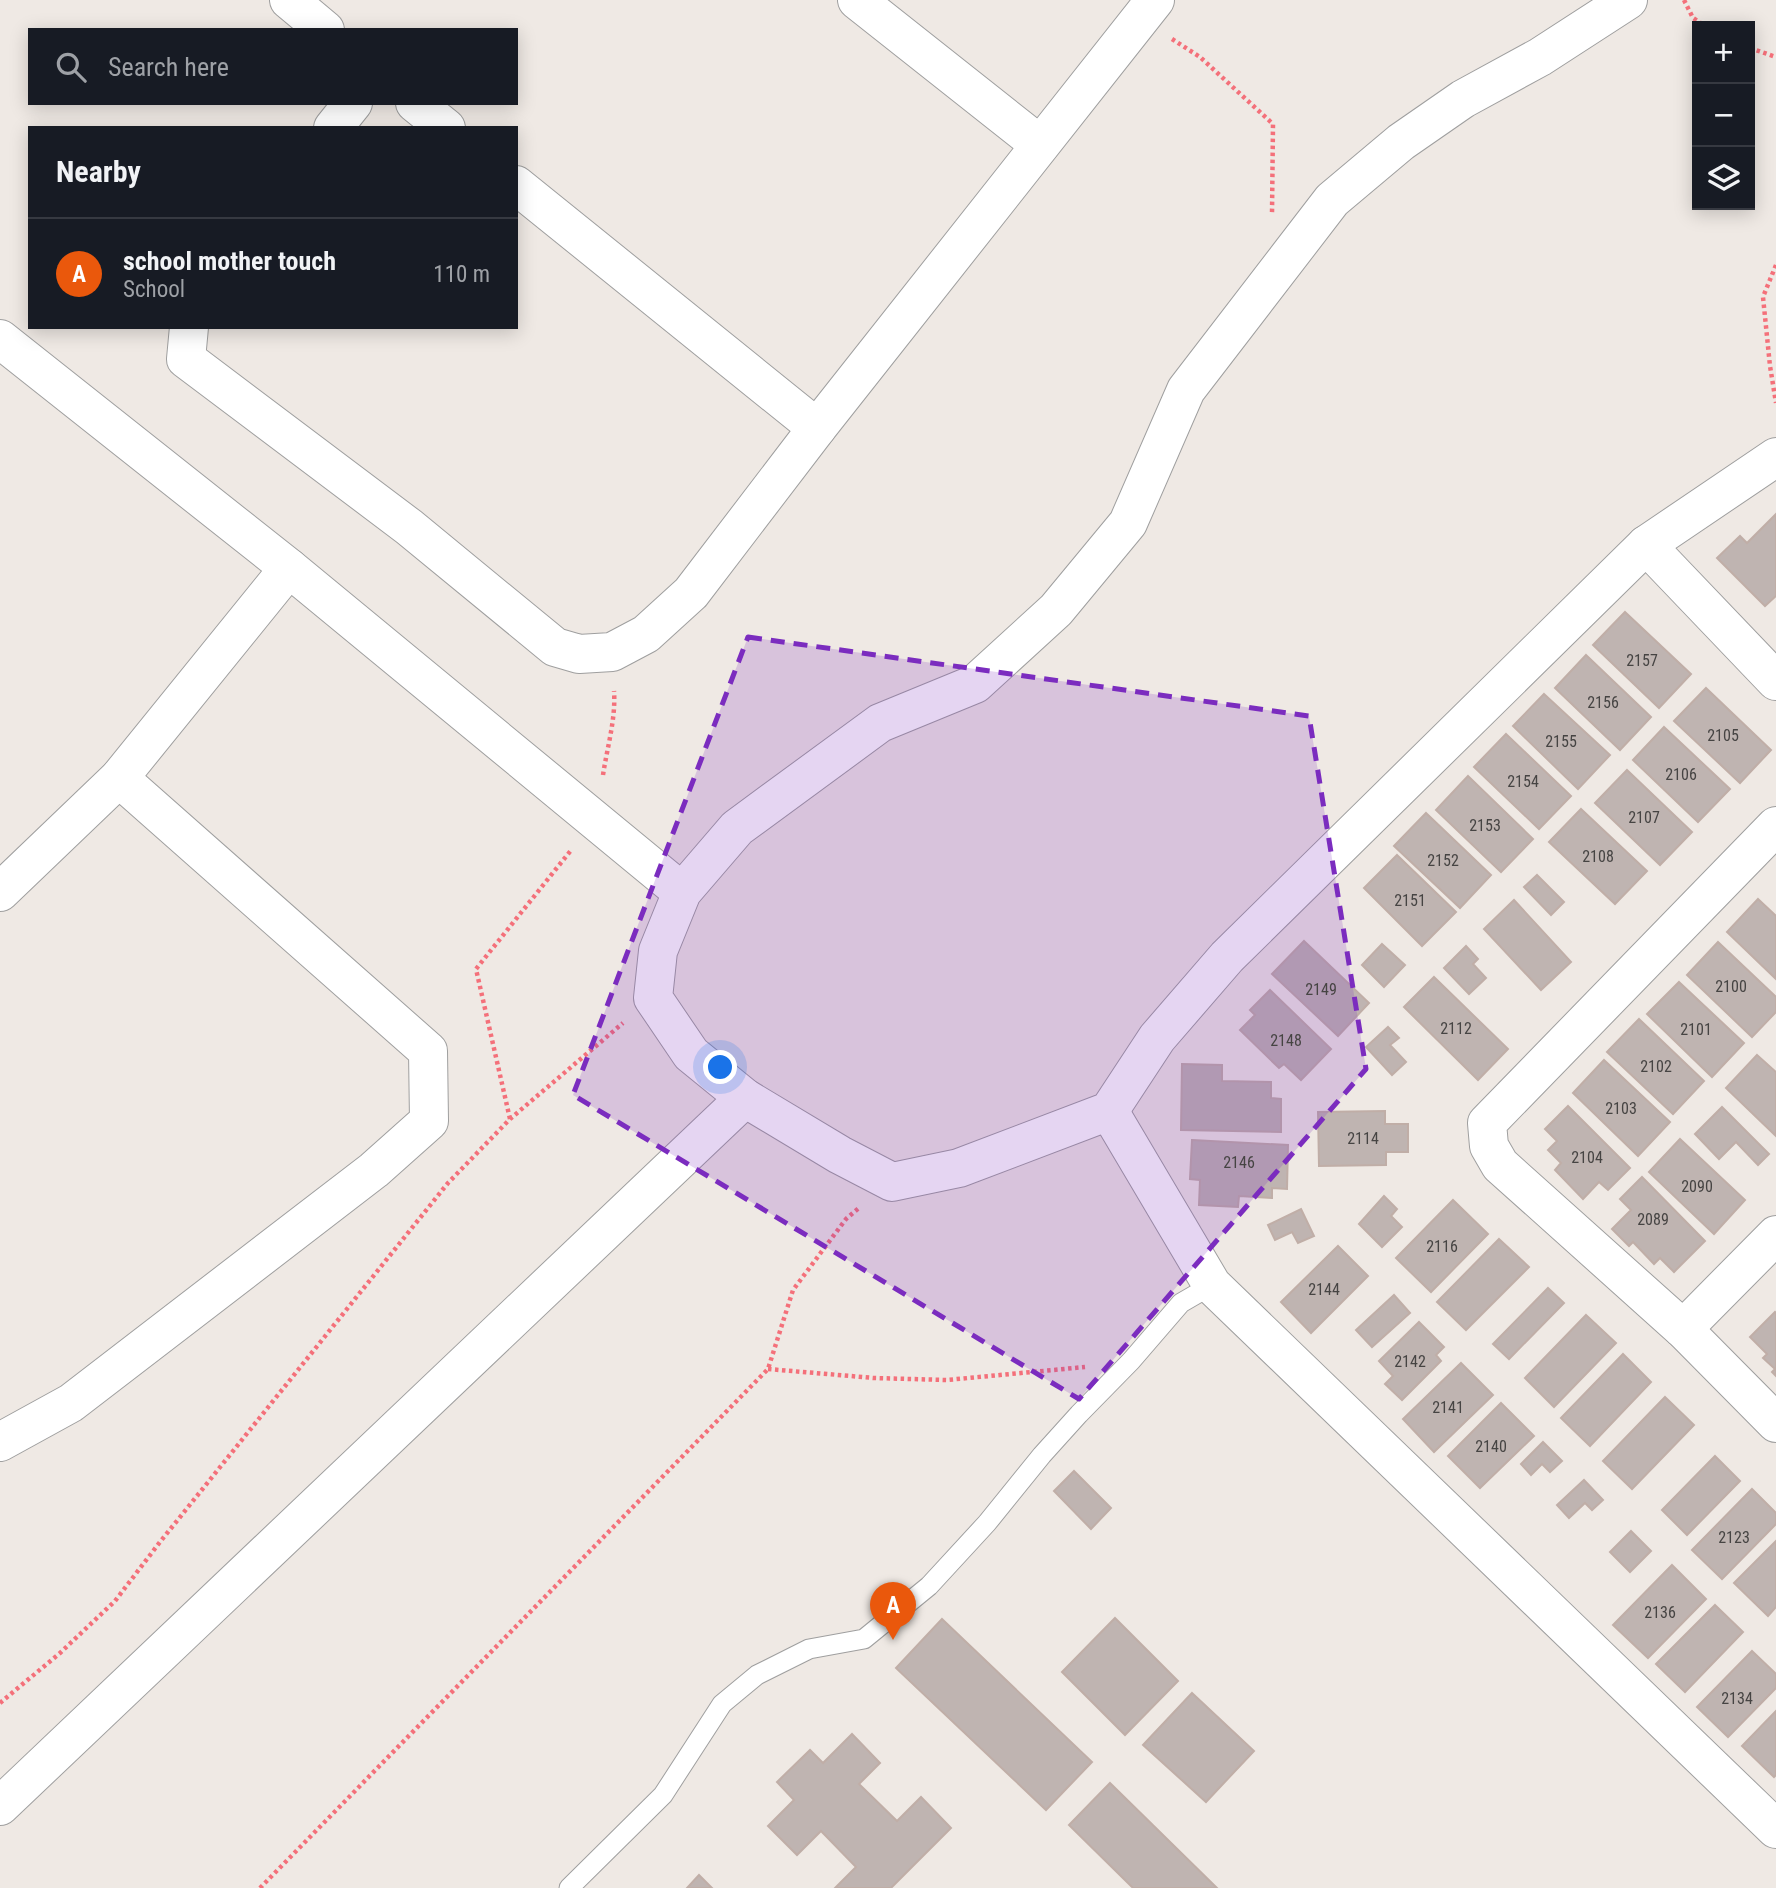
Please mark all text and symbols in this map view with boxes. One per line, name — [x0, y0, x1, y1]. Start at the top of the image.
map controls — [1692, 21, 1755, 210]
button: + — [1692, 21, 1755, 84]
search box — [28, 28, 518, 105]
icon: search — [52, 48, 90, 86]
text: Search here — [108, 52, 229, 82]
button: − — [1692, 84, 1755, 147]
button: layers — [1692, 147, 1755, 210]
text: Nearby — [56, 154, 141, 189]
text: school mother touch — [123, 246, 336, 276]
text: A — [72, 261, 86, 288]
text: 110 m — [433, 261, 490, 288]
text: School — [123, 276, 185, 303]
house number: 2157 — [1626, 651, 1658, 670]
house number: 2156 — [1587, 693, 1619, 712]
house number: 2105 — [1707, 726, 1739, 745]
house number: 2155 — [1545, 732, 1577, 751]
house number: 2106 — [1665, 765, 1697, 784]
house number: 2154 — [1507, 772, 1539, 791]
house number: 2107 — [1628, 808, 1660, 827]
house number: 2153 — [1469, 816, 1501, 835]
house number: 2108 — [1582, 847, 1614, 866]
house number: 2152 — [1427, 851, 1459, 870]
house number: 2151 — [1394, 891, 1426, 910]
house number: 2100 — [1715, 977, 1747, 996]
house number: 2149 — [1305, 980, 1337, 999]
house number: 2112 — [1440, 1019, 1472, 1038]
house number: 2101 — [1680, 1020, 1712, 1039]
house number: 2148 — [1270, 1031, 1302, 1050]
your location — [703, 1050, 737, 1084]
house number: 2102 — [1640, 1057, 1672, 1076]
house number: 2103 — [1605, 1099, 1637, 1118]
house number: 2114 — [1347, 1129, 1379, 1148]
house number: 2104 — [1571, 1148, 1603, 1167]
house number: 2146 — [1223, 1153, 1255, 1172]
house number: 2090 — [1681, 1177, 1713, 1196]
house number: 2089 — [1637, 1210, 1669, 1229]
house number: 2116 — [1426, 1237, 1458, 1256]
house number: 2144 — [1308, 1280, 1340, 1299]
house number: 2142 — [1394, 1352, 1426, 1371]
house number: 2141 — [1432, 1398, 1464, 1417]
house number: 2140 — [1475, 1437, 1507, 1456]
house number: 2123 — [1718, 1528, 1750, 1547]
pin: A — [870, 1582, 916, 1640]
house number: 2136 — [1644, 1603, 1676, 1622]
house number: 2134 — [1721, 1689, 1753, 1708]

